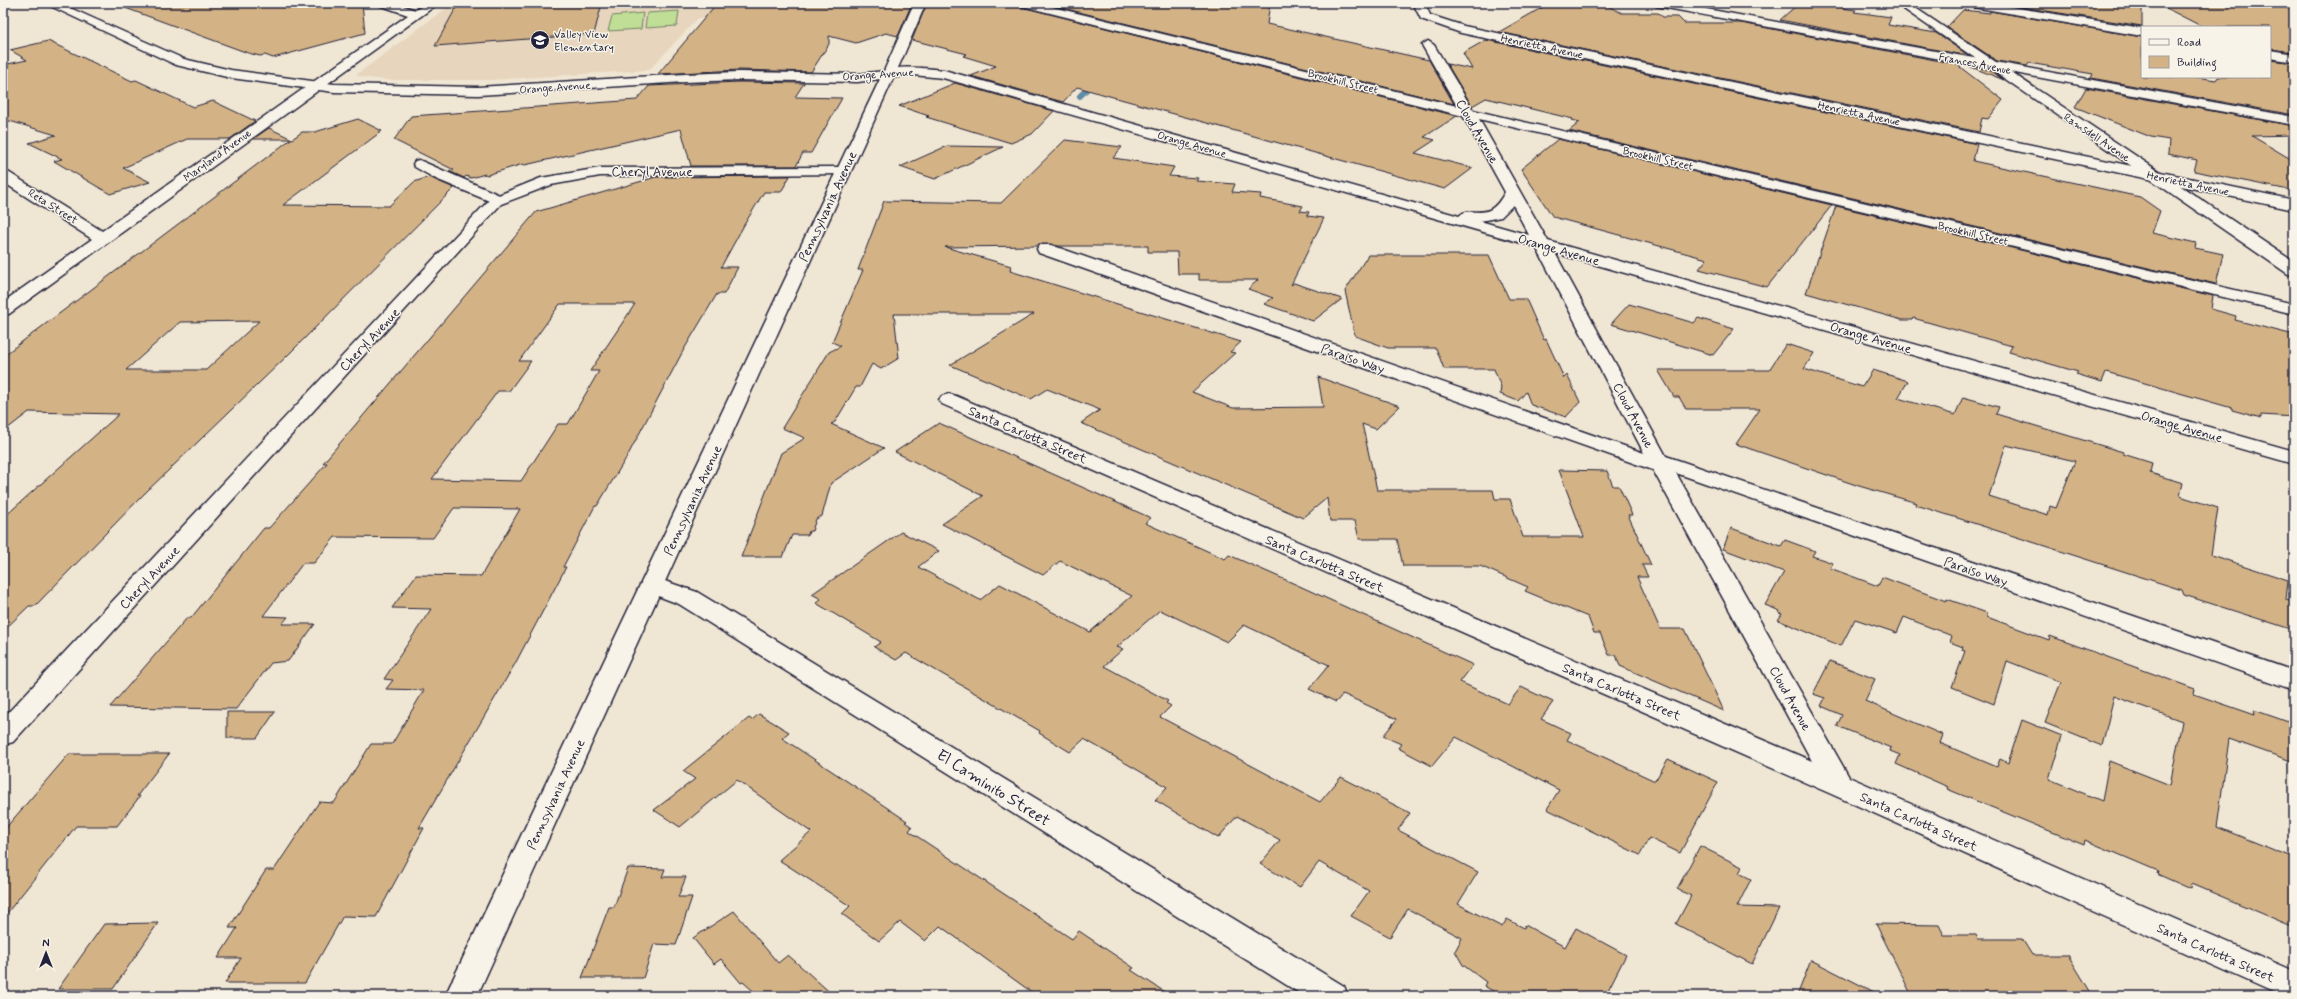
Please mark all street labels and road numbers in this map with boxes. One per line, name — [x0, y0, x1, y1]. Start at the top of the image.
street label: Henrietta Avenue — [1499, 31, 1584, 63]
street label: Frances Avenue — [1937, 50, 2012, 78]
street label: Orange Avenue — [842, 65, 915, 85]
street label: Brookhill Street — [1306, 66, 1379, 97]
street label: Orange Avenue — [519, 78, 592, 98]
street label: Cloud Avenue — [1451, 97, 1502, 167]
street label: Henrietta Avenue — [1816, 98, 1901, 130]
street label: Ramsdell Avenue — [2060, 110, 2132, 165]
street label: Maryland Avenue — [181, 126, 254, 185]
street label: Orange Avenue — [1155, 128, 1228, 163]
street label: Brookhill Street — [1621, 144, 1694, 174]
street label: Pennsylvania Avenue — [795, 149, 861, 265]
street label: Cheryl Avenue — [611, 164, 693, 181]
street label: Henrietta Avenue — [2145, 168, 2230, 200]
street label: Reta Street — [25, 186, 80, 228]
street label: Brookhill Street — [1936, 219, 2009, 249]
street label: Orange Avenue — [1516, 231, 1601, 271]
street label: Cheryl Avenue — [336, 305, 404, 376]
street label: Orange Avenue — [1828, 319, 1913, 359]
street label: Paraiso Way — [1318, 341, 1387, 378]
street label: Cloud Avenue — [1608, 380, 1657, 451]
street label: Santa Carlotta Street — [966, 403, 1090, 468]
street label: Orange Avenue — [2139, 408, 2224, 448]
street label: Pennsylvania Avenue — [660, 443, 726, 559]
street label: Santa Carlotta Street — [1263, 532, 1387, 597]
street label: Cheryl Avenue — [116, 543, 184, 614]
street label: Paraiso Way — [1941, 554, 2010, 591]
street label: Santa Carlotta Street — [1560, 660, 1684, 725]
street label: Cloud Avenue — [1765, 663, 1814, 734]
street label: Pennsylvania Avenue — [523, 737, 589, 853]
street label: El Caminito Street — [932, 745, 1054, 832]
street label: Santa Carlotta Street — [1857, 789, 1980, 856]
street label: Santa Carlotta Street — [2154, 920, 2277, 987]

